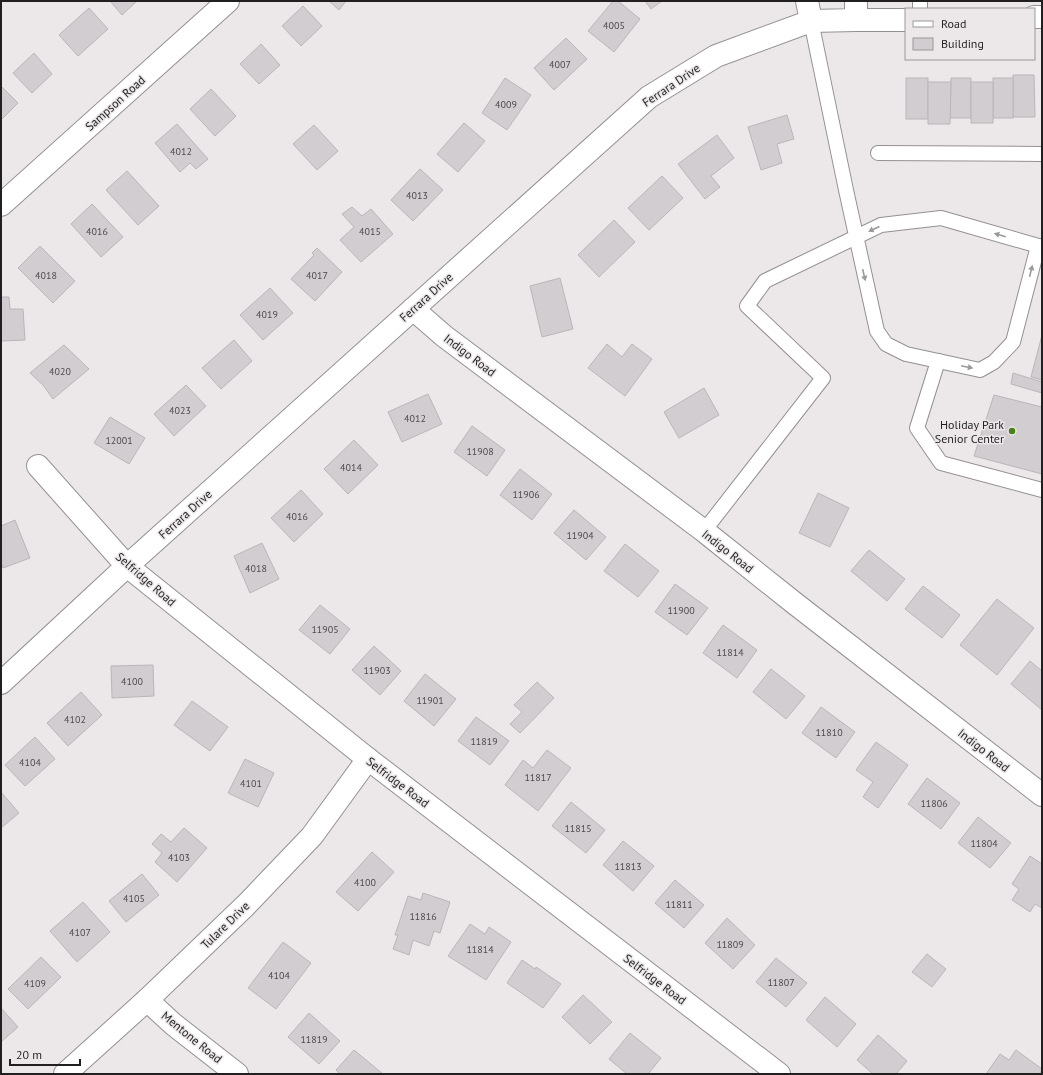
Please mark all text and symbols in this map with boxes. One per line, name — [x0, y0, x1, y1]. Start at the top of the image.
legend — [905, 8, 1035, 60]
text: Road — [941, 16, 966, 31]
house number: 4005 — [603, 19, 625, 32]
text: Building — [941, 36, 984, 51]
house number: 4007 — [549, 58, 571, 71]
street label: Ferrara Drive — [639, 60, 703, 110]
street label: Sampson Road — [82, 72, 148, 134]
house number: 4009 — [495, 98, 517, 111]
house number: 4012 — [170, 145, 192, 158]
house number: 4013 — [406, 189, 428, 202]
house number: 4016 — [86, 225, 108, 238]
house number: 4015 — [359, 225, 381, 238]
one-way arrow — [868, 226, 880, 232]
one-way arrow — [994, 232, 1006, 238]
one-way arrow — [1028, 265, 1034, 277]
house number: 4018 — [35, 269, 57, 282]
house number: 4017 — [306, 269, 328, 282]
street label: Ferrara Drive — [396, 269, 456, 325]
one-way arrow — [862, 269, 868, 281]
house number: 4019 — [256, 308, 278, 321]
street label: Indigo Road — [441, 331, 499, 379]
house number: 4020 — [49, 365, 71, 378]
one-way arrow — [961, 365, 973, 371]
house number: 4023 — [169, 404, 191, 417]
house number: 4012 — [404, 412, 426, 425]
place label: Holiday Park Senior Center — [935, 417, 1004, 446]
marker: Holiday Park Senior Center — [1007, 426, 1017, 436]
house number: 12001 — [105, 434, 133, 447]
house number: 11908 — [466, 445, 494, 458]
house number: 4014 — [340, 461, 362, 474]
street label: Ferrara Drive — [155, 486, 215, 542]
house number: 11906 — [512, 488, 540, 501]
house number: 4016 — [286, 510, 308, 523]
street label: Indigo Road — [699, 526, 757, 576]
house number: 11904 — [566, 529, 594, 542]
street label: Selfridge Road — [113, 549, 179, 609]
house number: 4018 — [245, 562, 267, 575]
house number: 11900 — [667, 604, 695, 617]
house number: 11905 — [311, 623, 339, 636]
house number: 11814 — [716, 646, 744, 659]
house number: 11903 — [363, 664, 391, 677]
house number: 4100 — [121, 675, 143, 688]
house number: 11901 — [416, 694, 444, 707]
house number: 4102 — [64, 713, 86, 726]
street label: Indigo Road — [955, 725, 1013, 775]
house number: 11810 — [815, 726, 843, 739]
house number: 11819 — [470, 735, 498, 748]
street label: Selfridge Road — [364, 754, 432, 810]
house number: 4104 — [19, 756, 41, 769]
house number: 11817 — [524, 771, 552, 784]
house number: 4101 — [240, 777, 262, 790]
house number: 11806 — [920, 797, 948, 810]
house number: 11815 — [564, 822, 592, 835]
house number: 11804 — [970, 837, 998, 850]
house number: 4103 — [168, 851, 190, 864]
house number: 11813 — [614, 860, 642, 873]
house number: 4100 — [354, 876, 376, 889]
house number: 4105 — [123, 892, 145, 905]
street label: Tulare Drive — [198, 898, 252, 952]
house number: 11811 — [665, 898, 693, 911]
house number: 11816 — [409, 910, 437, 923]
house number: 4107 — [69, 926, 91, 939]
house number: 11809 — [716, 938, 744, 951]
house number: 11814 — [466, 943, 494, 956]
street label: Selfridge Road — [621, 951, 689, 1007]
house number: 4104 — [268, 969, 290, 982]
house number: 11807 — [767, 976, 795, 989]
house number: 4109 — [24, 977, 46, 990]
street label: Mentone Road — [159, 1008, 225, 1066]
house number: 11819 — [300, 1033, 328, 1046]
scale bar — [10, 1041, 80, 1067]
text: 20 m — [16, 1047, 42, 1062]

